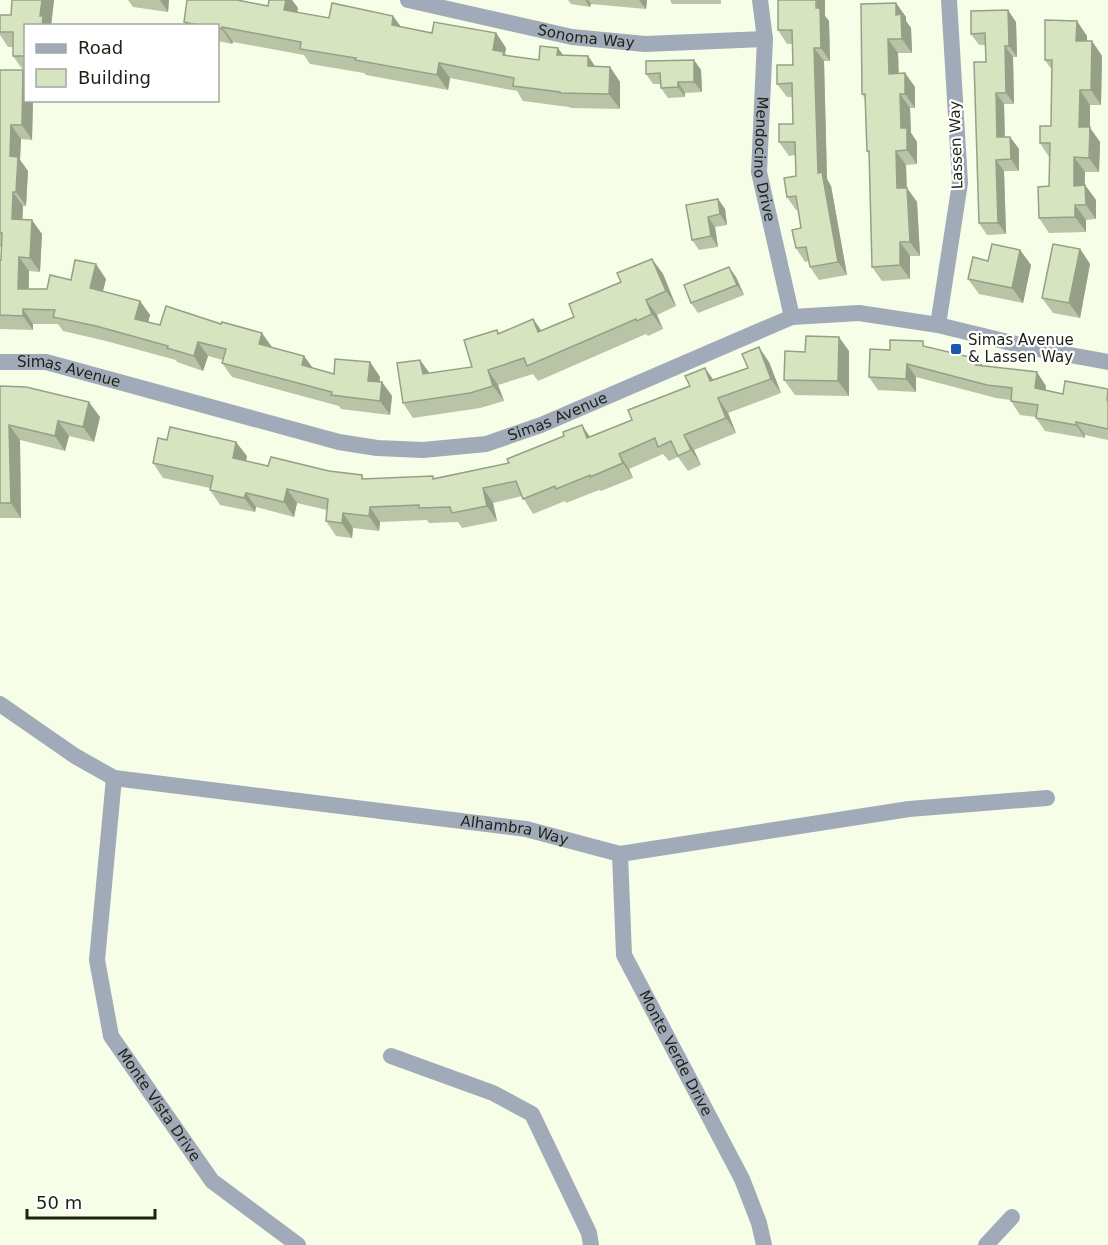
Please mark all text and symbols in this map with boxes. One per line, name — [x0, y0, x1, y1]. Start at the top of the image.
street label: Sonoma Way — [536, 20, 636, 52]
legend — [24, 24, 219, 102]
text: Road — [78, 37, 123, 58]
text: Building — [78, 67, 151, 88]
street label: Mendocino Drive — [749, 96, 779, 223]
street label: Lassen Way — [945, 100, 967, 190]
place label: Simas Avenue & Lassen Way — [968, 331, 1074, 366]
marker: Simas Avenue & Lassen Way — [949, 342, 963, 356]
street label: Simas Avenue — [17, 353, 123, 391]
street label: Simas Avenue — [505, 389, 610, 445]
street label: Alhambra Way — [459, 812, 570, 849]
street label: Monte Verde Drive — [635, 987, 716, 1119]
street label: Monte Vista Drive — [113, 1045, 204, 1165]
scale bar — [27, 1182, 154, 1220]
text: 50 m — [36, 1192, 82, 1213]

